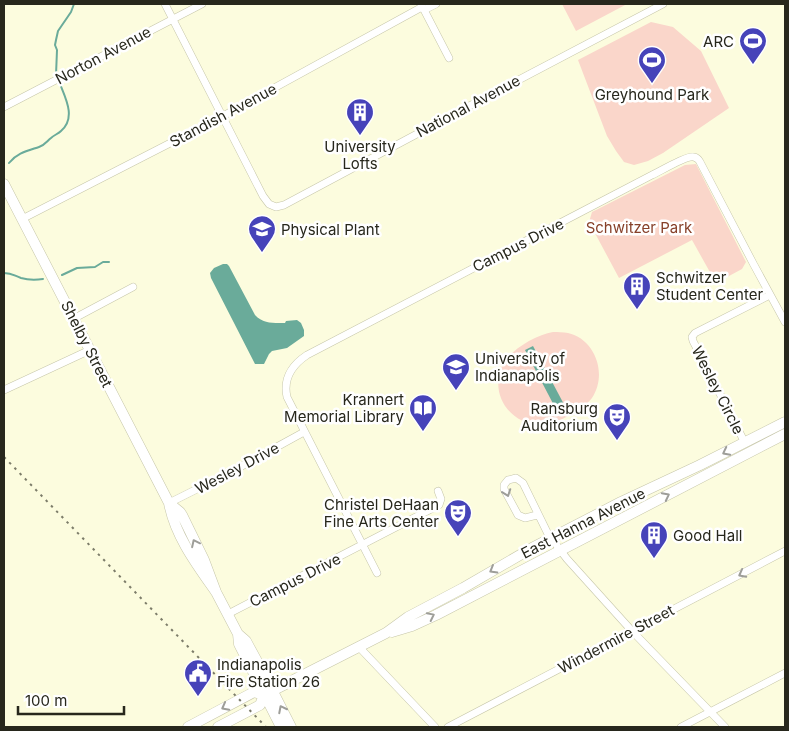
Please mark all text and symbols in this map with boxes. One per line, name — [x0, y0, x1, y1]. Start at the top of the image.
street label: Norton Avenue — [52, 22, 154, 88]
sports icon: ARC — [738, 26, 768, 65]
place label: ARC — [703, 32, 734, 51]
sports icon: Greyhound Park — [637, 45, 667, 84]
street label: National Avenue — [413, 71, 523, 141]
street label: Standish Avenue — [166, 79, 280, 151]
place label: Greyhound Park — [595, 85, 710, 104]
building icon: University Lofts — [345, 97, 375, 136]
place label: University Lofts — [324, 137, 396, 173]
school or university icon: Physical Plant — [247, 214, 277, 253]
street label: Campus Drive — [469, 214, 567, 276]
park label: Schwitzer Park — [586, 218, 693, 237]
place label: Physical Plant — [281, 220, 380, 239]
place label: Schwitzer Student Center — [656, 268, 763, 304]
building icon: Schwitzer Student Center — [622, 271, 652, 310]
street label: Shelby Street — [57, 297, 117, 391]
street label: Wesley Circle — [688, 343, 748, 437]
place label: University of Indianapolis — [475, 349, 566, 385]
school or university icon: University of Indianapolis — [441, 352, 471, 391]
place label: Krannert Memorial Library — [284, 390, 405, 426]
library icon: Krannert Memorial Library — [408, 393, 438, 432]
place label: Ransburg Auditorium — [521, 399, 598, 435]
theatre icon: Ransburg Auditorium — [602, 402, 632, 441]
street label: Wesley Drive — [192, 438, 282, 498]
one-way arrow — [722, 446, 731, 456]
street label: East Hanna Avenue — [518, 483, 648, 563]
one-way arrow — [501, 488, 511, 497]
one-way arrow — [661, 492, 670, 502]
place label: Christel DeHaan Fine Arts Center — [324, 495, 439, 531]
theatre icon: Christel DeHaan Fine Arts Center — [443, 498, 473, 537]
building icon: Good Hall — [639, 520, 669, 559]
place label: Good Hall — [673, 526, 742, 545]
one-way arrow — [191, 539, 202, 548]
street label: Campus Drive — [246, 549, 344, 611]
one-way arrow — [489, 564, 498, 574]
one-way arrow — [738, 568, 747, 578]
street label: Windermire Street — [555, 600, 677, 678]
one-way arrow — [426, 613, 435, 623]
place label: Indianapolis Fire Station 26 — [217, 655, 320, 691]
public building icon: Indianapolis Fire Station 26 — [183, 658, 213, 697]
scale bar — [18, 684, 124, 716]
text: 100 m — [25, 691, 67, 710]
one-way arrow — [222, 701, 231, 711]
one-way arrow — [278, 705, 288, 714]

